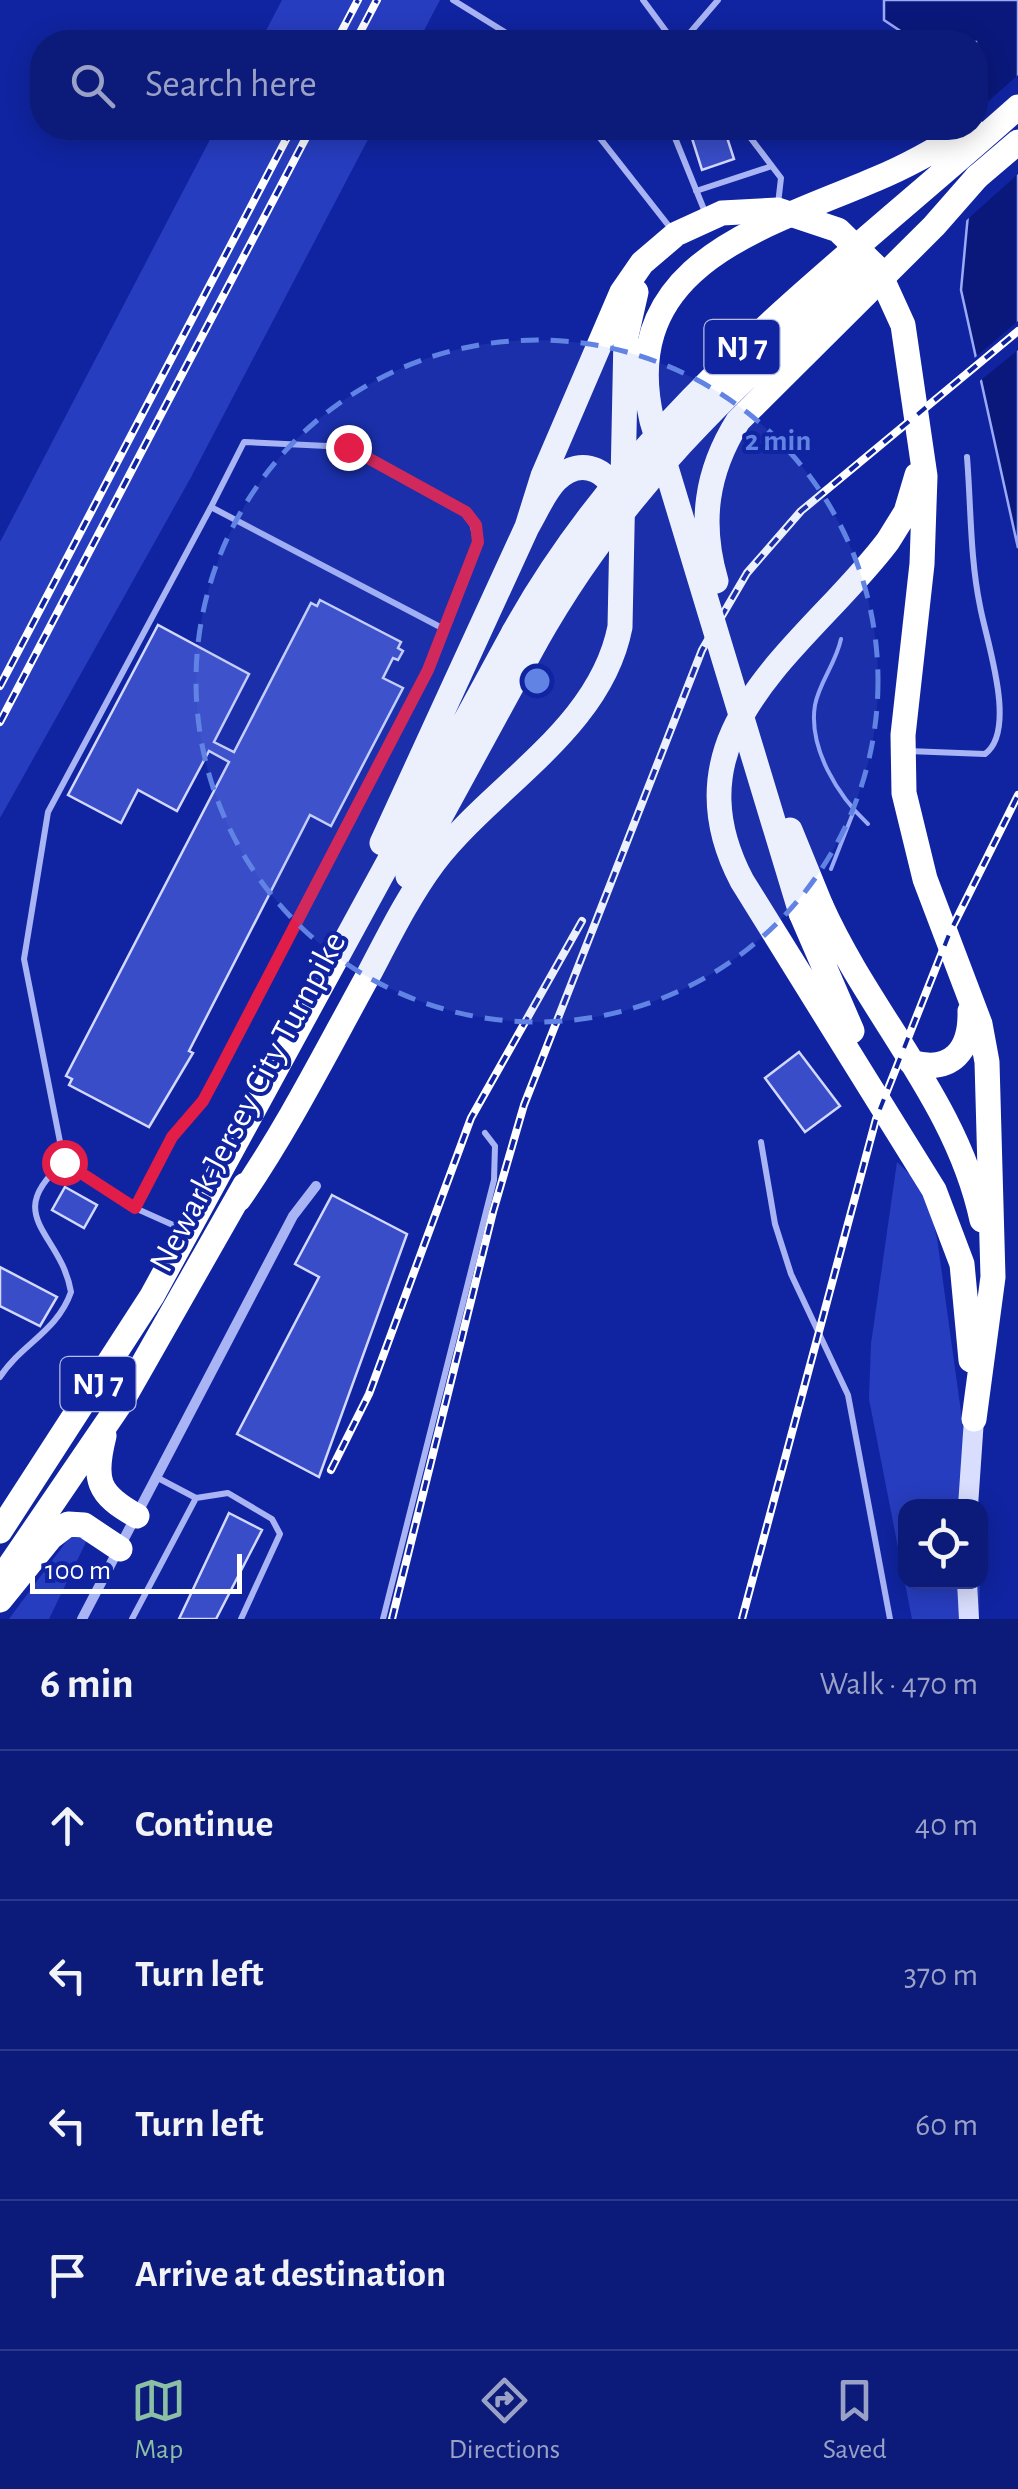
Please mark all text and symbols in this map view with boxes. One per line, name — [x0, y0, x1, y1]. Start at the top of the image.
search box — [30, 30, 988, 140]
icon: search — [65, 58, 120, 113]
text: Search here — [145, 66, 317, 104]
road number: NJ 7 — [704, 320, 780, 374]
route end — [326, 425, 372, 471]
text: 2 min — [745, 426, 811, 456]
centre of rings — [519, 663, 555, 699]
street label: Newark-Jersey City Turnpike — [144, 926, 352, 1278]
route start — [42, 1140, 88, 1186]
road number: NJ 7 — [61, 1357, 136, 1411]
map controls — [898, 1499, 988, 1589]
button: locate — [898, 1499, 988, 1589]
scale bar — [30, 1549, 242, 1594]
text: 100 m — [45, 1557, 111, 1585]
text: 6 min — [40, 1663, 134, 1705]
text: Walk · 470 m — [819, 1668, 978, 1700]
icon: ahead — [40, 1798, 95, 1853]
text: Continue — [135, 1806, 273, 1844]
text: 40 m — [915, 1809, 978, 1841]
icon: left — [40, 1948, 95, 2003]
text: Turn left — [135, 1956, 263, 1994]
text: 370 m — [904, 1959, 978, 1991]
icon: left — [40, 2098, 95, 2153]
text: Turn left — [135, 2106, 263, 2144]
text: 60 m — [915, 2109, 978, 2141]
icon: arrive — [40, 2248, 95, 2303]
text: Arrive at destination — [135, 2256, 446, 2294]
tab: Map — [131, 2373, 186, 2467]
tab: Directions — [449, 2373, 560, 2467]
tab: Saved — [823, 2373, 887, 2467]

